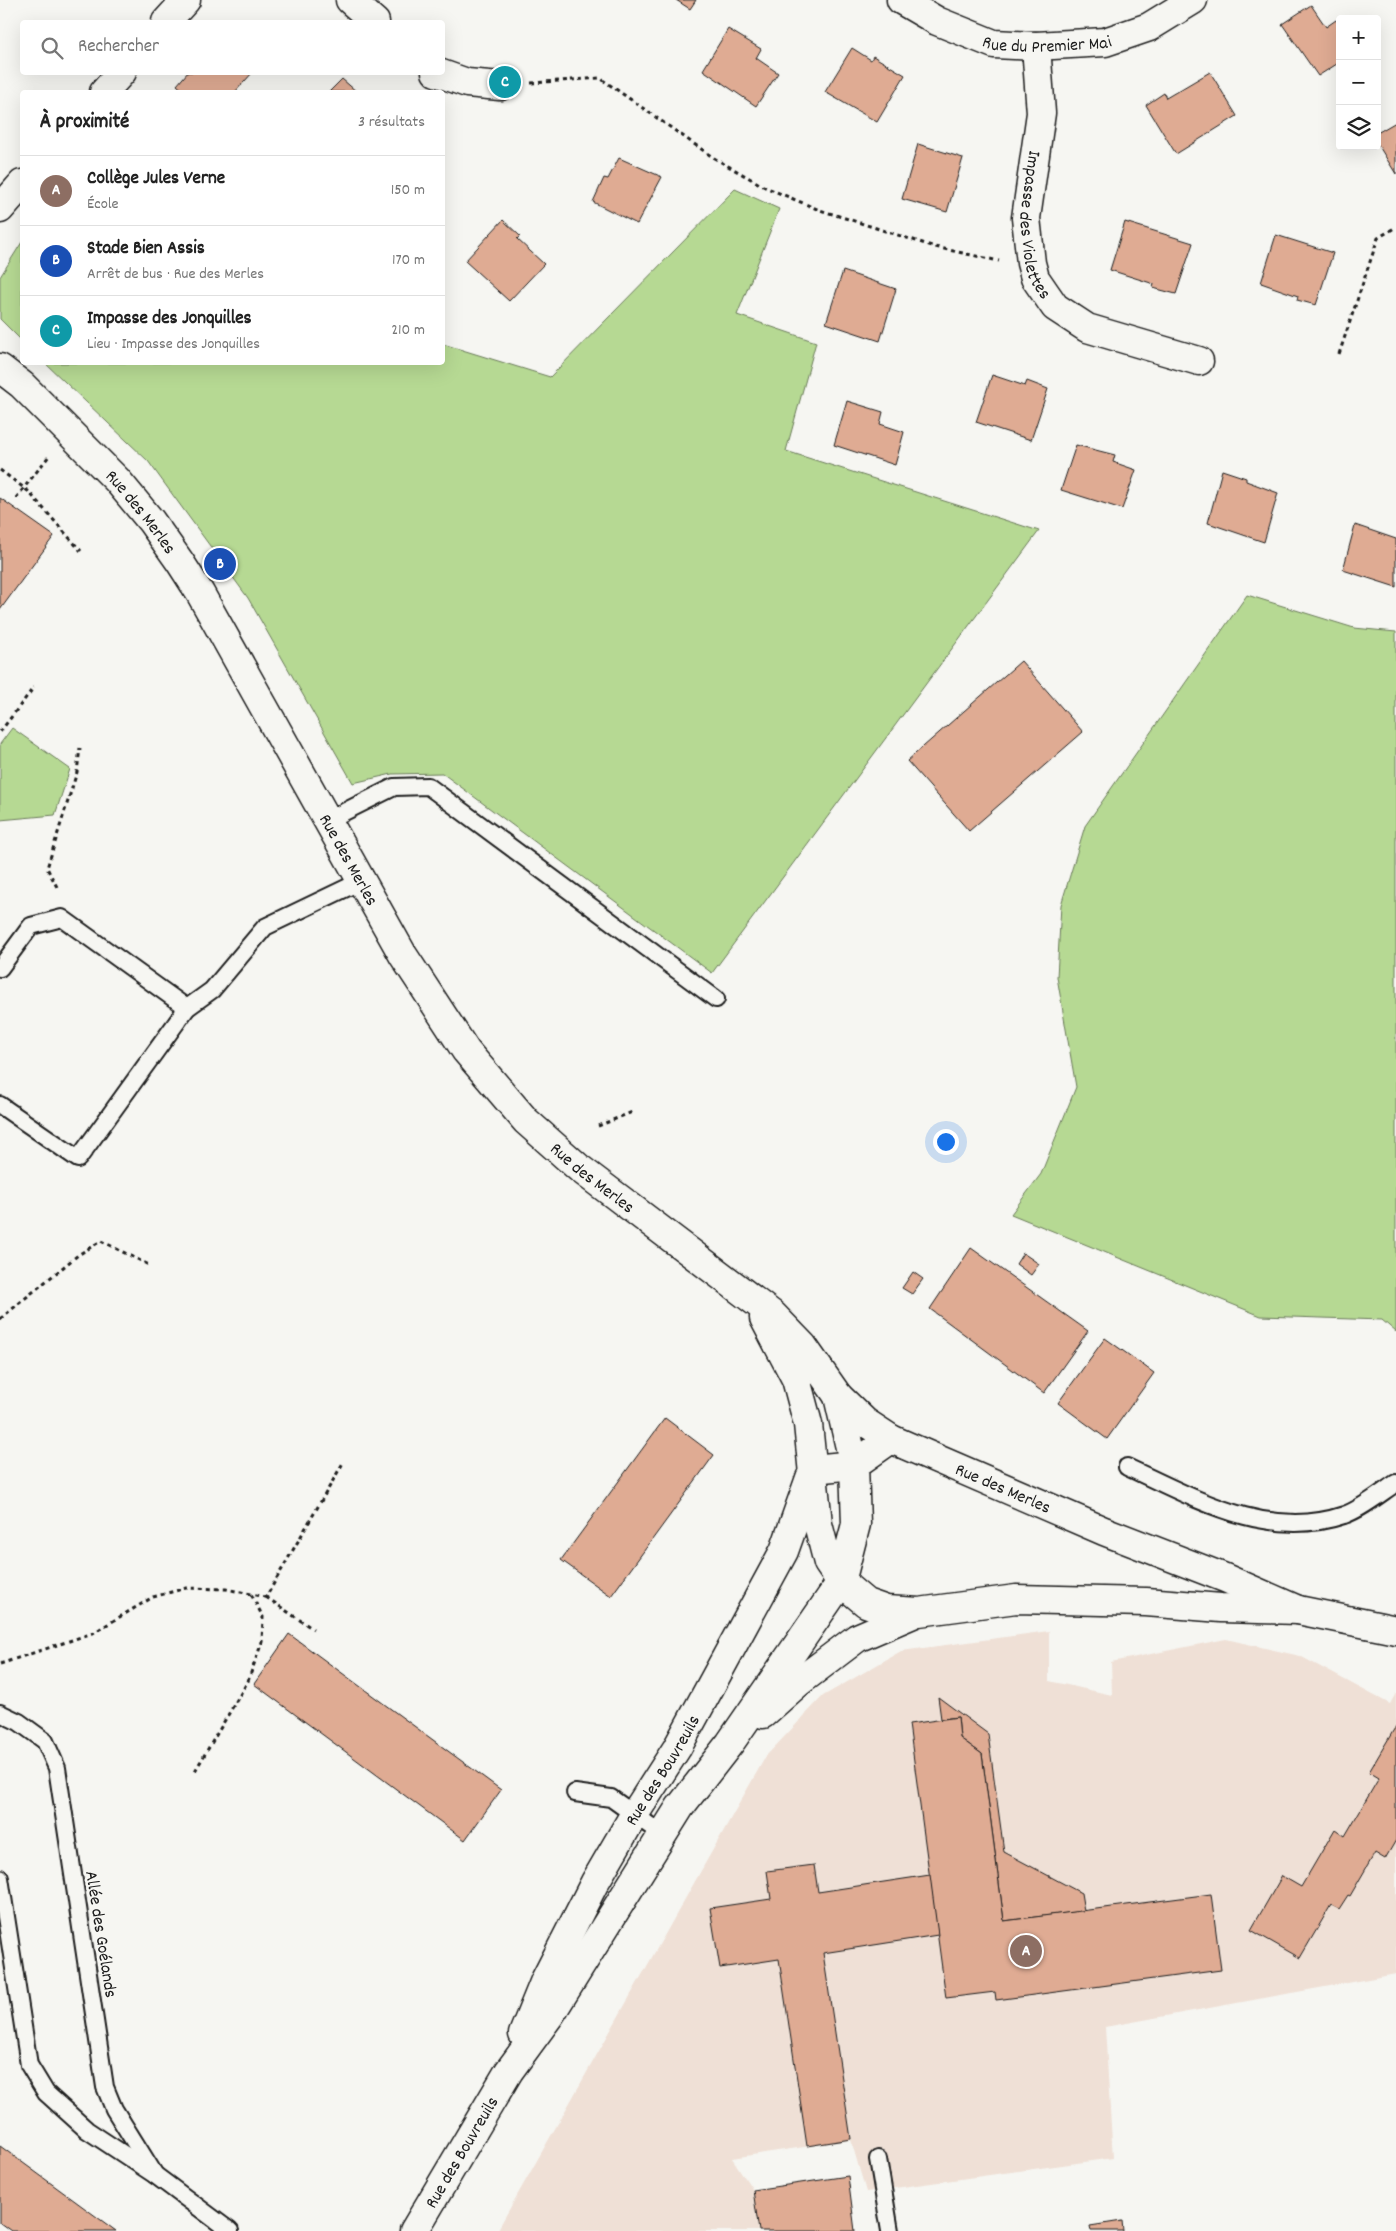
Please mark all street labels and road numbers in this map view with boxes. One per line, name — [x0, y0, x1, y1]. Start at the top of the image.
street label: Rue du Premier Mai — [978, 30, 1115, 61]
street label: Impasse des Violettes — [1011, 149, 1056, 305]
street label: Rue des Merles — [99, 465, 181, 560]
street label: Rue des Merles — [311, 810, 383, 911]
street label: Rue des Merles — [543, 1138, 639, 1221]
street label: Rue des Merles — [951, 1458, 1054, 1521]
street label: Rue des Bouvreuils — [620, 1711, 708, 1831]
street label: Allée des Goélands — [77, 1869, 122, 2000]
street label: Rue des Bouvreuils — [420, 2093, 506, 2214]

